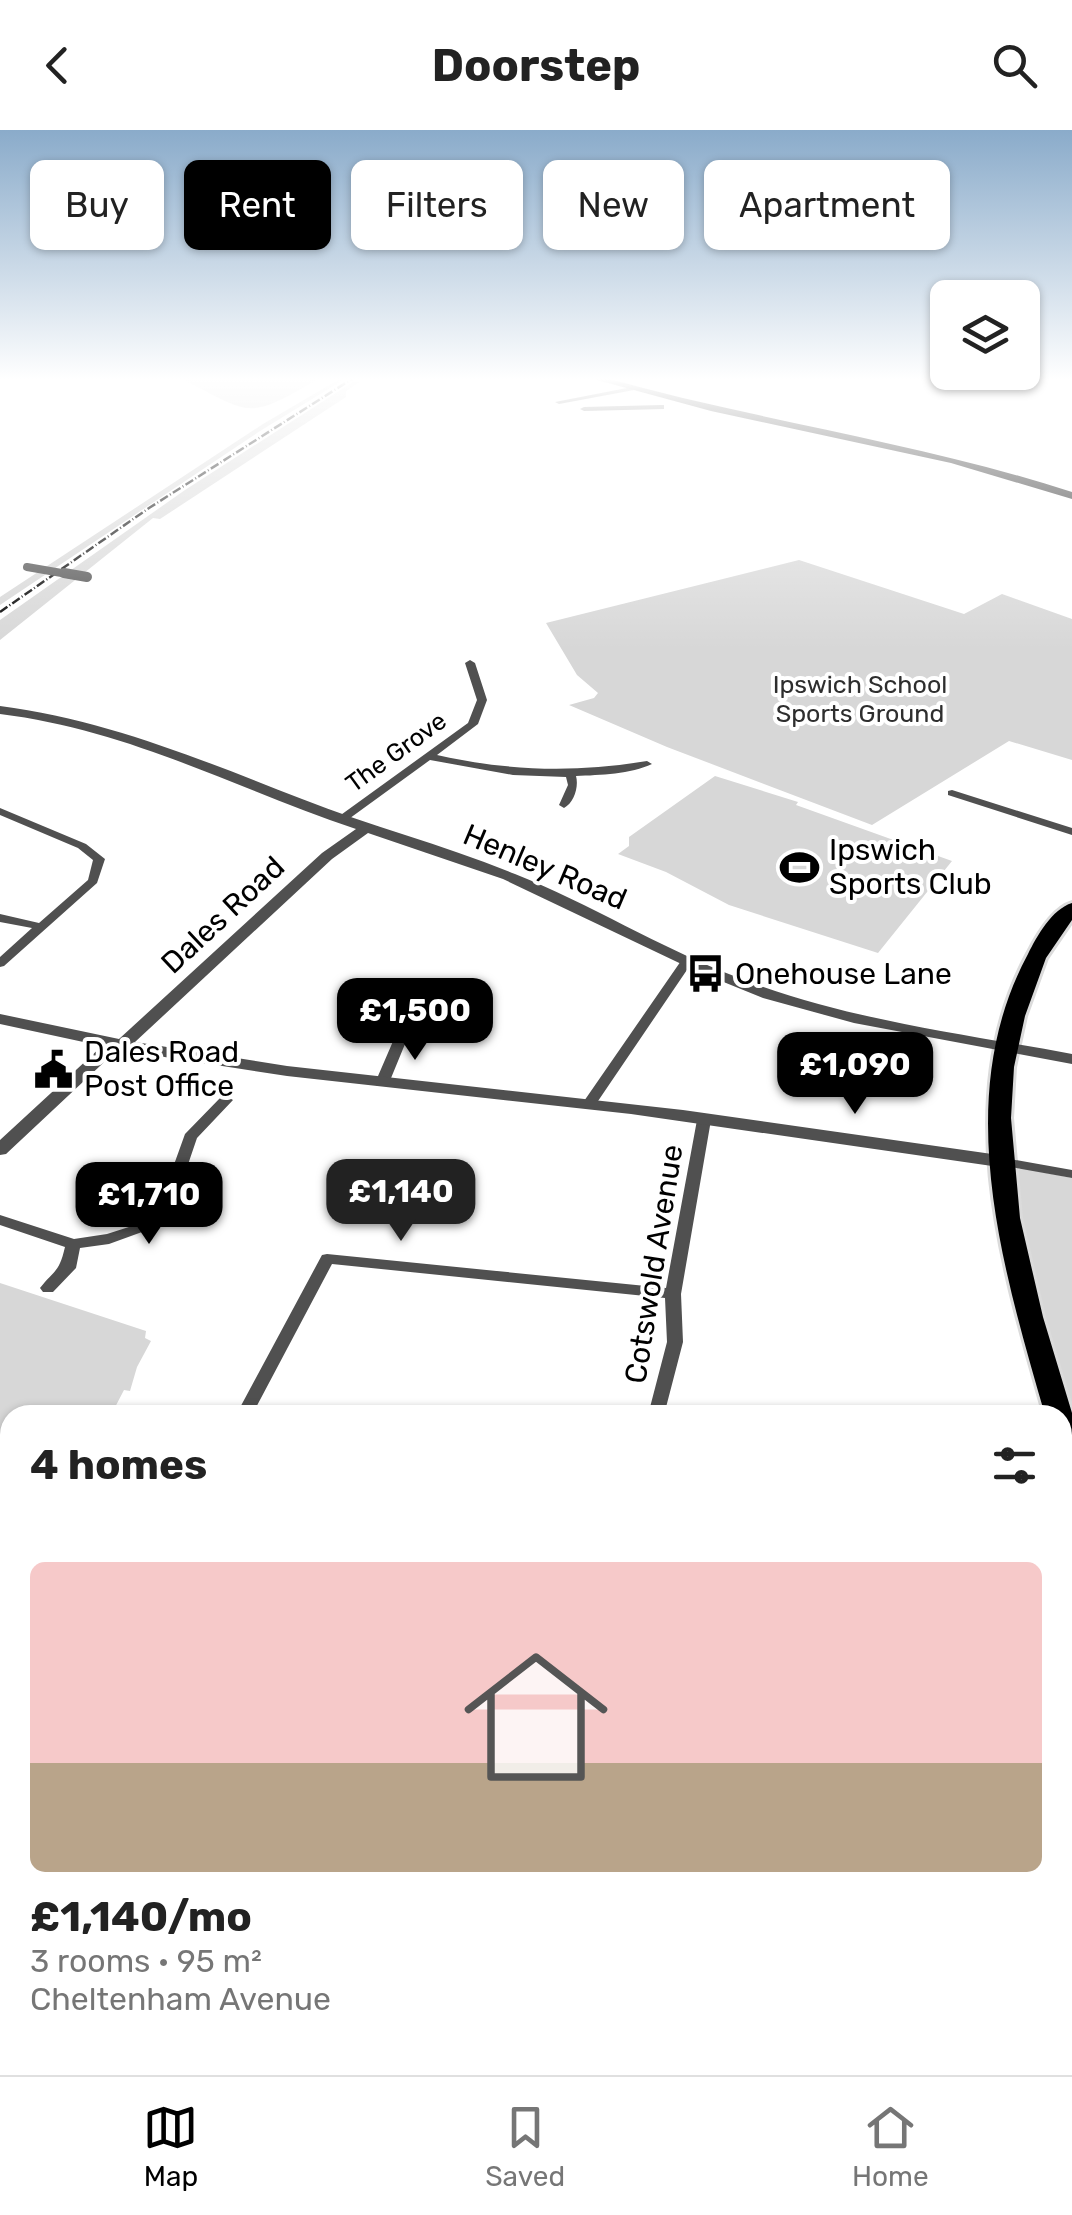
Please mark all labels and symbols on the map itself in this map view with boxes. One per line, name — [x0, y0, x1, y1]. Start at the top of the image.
park label: Ipswich School Sports Ground — [773, 670, 947, 728]
street label: The Grove — [340, 706, 452, 798]
street label: Henley Road — [458, 816, 632, 918]
place label: Ipswich Sports Club — [829, 832, 992, 902]
sports icon: Ipswich Sports Club — [778, 846, 820, 888]
street label: Dales Road — [154, 849, 292, 981]
bus stop icon: Onehouse Lane — [684, 953, 726, 995]
place label: Onehouse Lane — [735, 956, 952, 992]
pin: £1,500 — [334, 978, 496, 1063]
pin: £1,090 — [774, 1032, 936, 1117]
place label: Dales Road Post Office — [84, 1034, 239, 1104]
public building icon: Dales Road Post Office — [33, 1048, 75, 1090]
street label: Cotswold Avenue — [617, 1142, 691, 1386]
pin: £1,140 — [320, 1159, 482, 1244]
pin: £1,710 — [68, 1162, 230, 1247]

